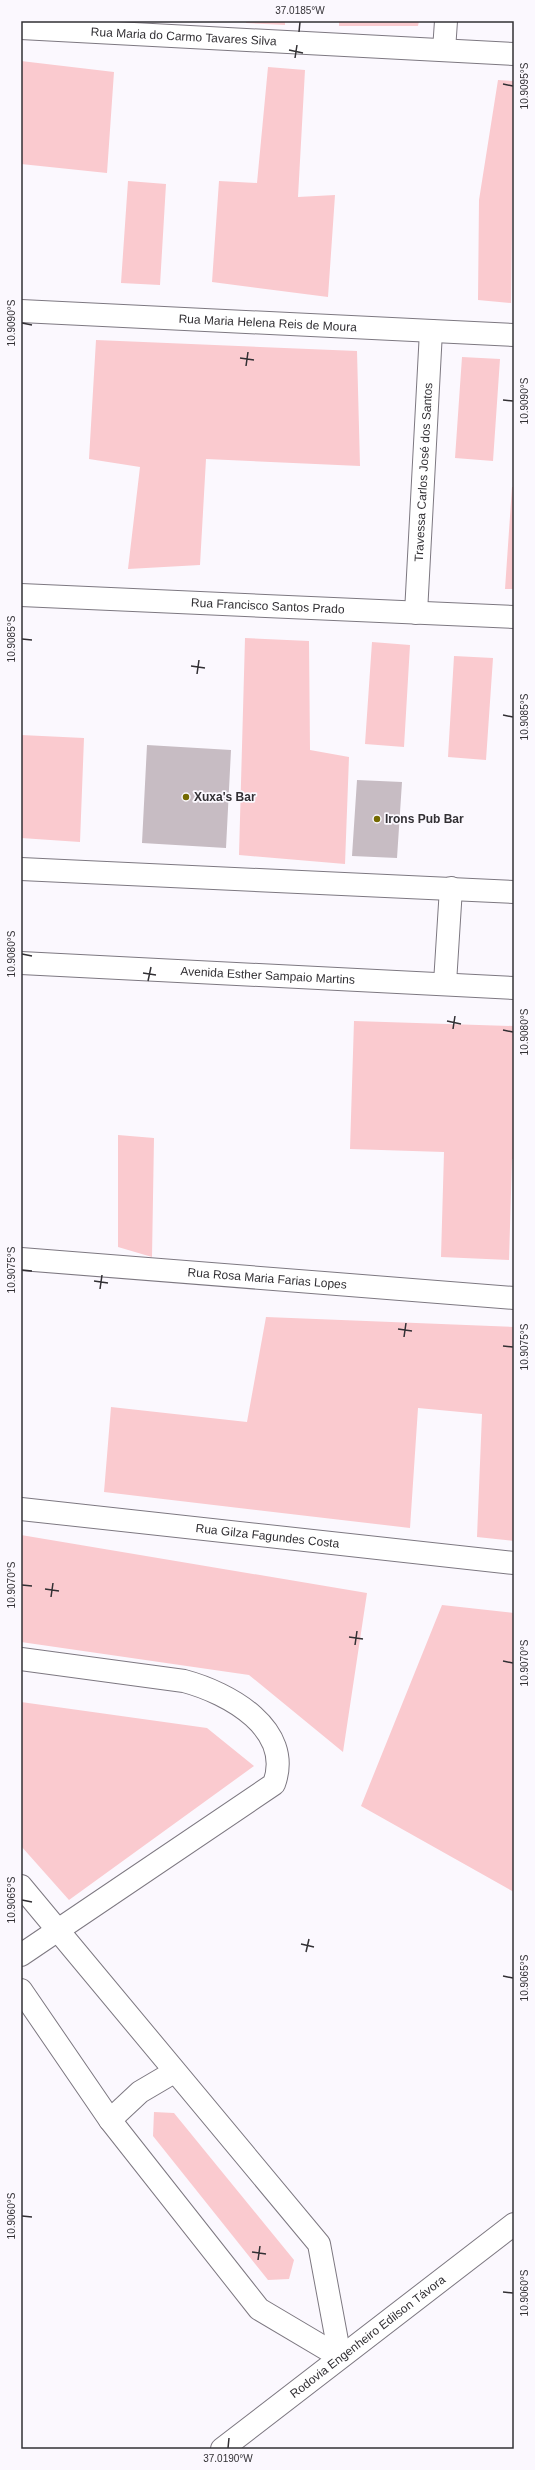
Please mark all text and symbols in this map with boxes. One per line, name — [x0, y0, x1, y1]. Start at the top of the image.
text: 37.0185°W — [275, 5, 325, 16]
street label: Rua Maria do Carmo Tavares Silva — [90, 25, 277, 48]
text: 10.9095°S — [519, 62, 530, 109]
text: 10.9090°S — [6, 299, 17, 346]
street label: Rua Maria Helena Reis de Moura — [178, 312, 357, 334]
text: 10.9090°S — [519, 377, 530, 424]
street label: Travessa Carlos José dos Santos — [412, 382, 435, 562]
street label: Rua Francisco Santos Prado — [191, 596, 345, 616]
text: 10.9085°S — [6, 615, 17, 662]
text: 10.9085°S — [519, 693, 530, 740]
place label: Xuxa's Bar — [194, 790, 256, 804]
marker: Xuxa's Bar — [181, 792, 191, 802]
place label: Irons Pub Bar — [385, 812, 464, 826]
marker: Irons Pub Bar — [372, 814, 382, 824]
text: 10.9080°S — [6, 930, 17, 977]
street label: Avenida Esther Sampaio Martins — [180, 964, 355, 987]
text: 10.9080°S — [519, 1008, 530, 1055]
text: 10.9075°S — [6, 1246, 17, 1293]
street label: Rua Rosa Maria Farias Lopes — [187, 1265, 347, 1292]
text: 10.9075°S — [519, 1323, 530, 1370]
street label: Rua Gilza Fagundes Costa — [195, 1521, 340, 1551]
text: 10.9070°S — [6, 1561, 17, 1608]
text: 10.9070°S — [519, 1639, 530, 1686]
text: 10.9065°S — [6, 1876, 17, 1923]
text: 10.9065°S — [519, 1954, 530, 2001]
text: 10.9060°S — [6, 2192, 17, 2239]
text: 10.9060°S — [519, 2269, 530, 2316]
street label: Rodovia Engenheiro Edilson Távora — [287, 2272, 448, 2401]
text: 37.0190°W — [203, 2453, 253, 2464]

